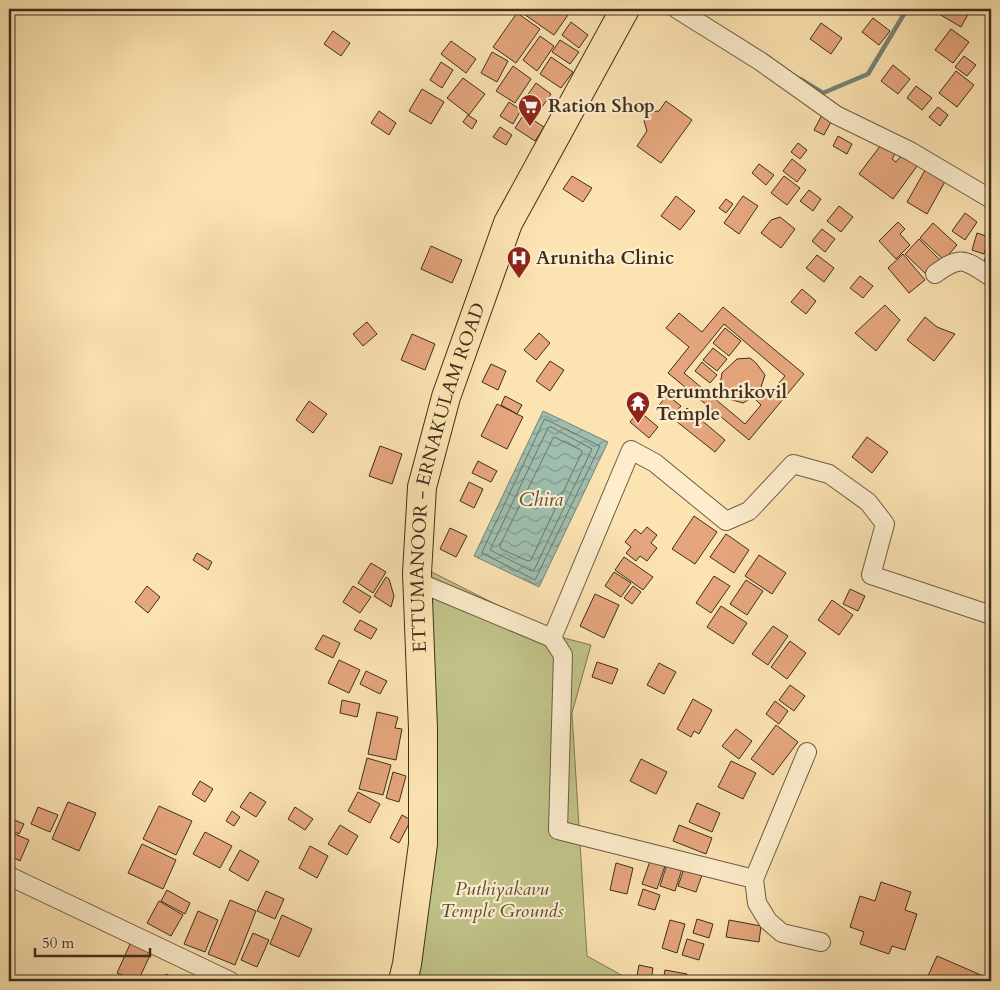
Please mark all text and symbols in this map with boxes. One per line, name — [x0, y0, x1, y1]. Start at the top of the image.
supermarket icon: Ration Shop — [517, 93, 543, 127]
place label: Ration Shop — [548, 93, 655, 119]
hospital icon: Arunitha Clinic — [506, 245, 532, 279]
place label: Arunitha Clinic — [536, 245, 674, 271]
street label: ETTUMANOOR - ERNAKULAM ROAD — [404, 299, 492, 653]
place label: Perumthrikovil Temple — [656, 379, 788, 427]
temple icon: Perumthrikovil Temple — [625, 390, 651, 424]
water label: Chira — [519, 486, 563, 513]
park label: Puthiyakavu Temple Grounds — [440, 876, 564, 924]
scale bar — [35, 925, 150, 957]
text: 50 m — [42, 933, 74, 953]

